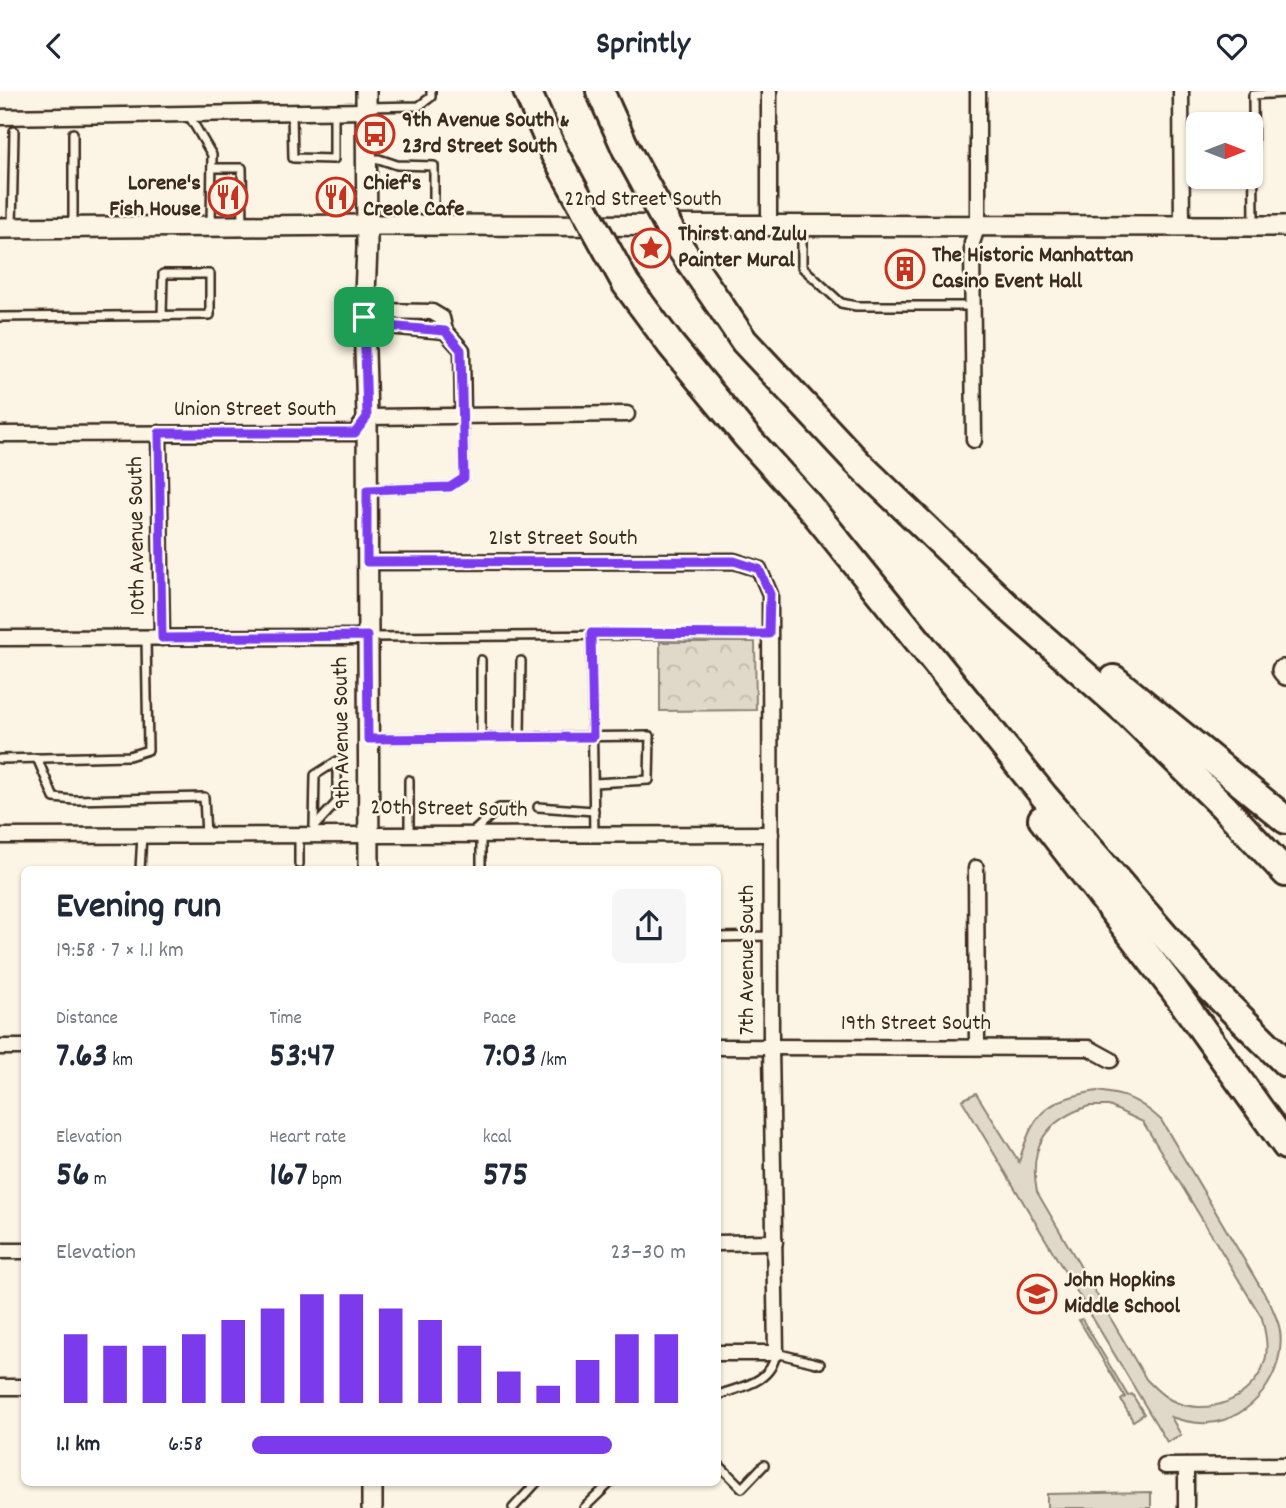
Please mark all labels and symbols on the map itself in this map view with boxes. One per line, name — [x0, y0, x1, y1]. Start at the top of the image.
place label: 9th Avenue South & 23rd Street South — [402, 105, 570, 164]
north arrow — [1186, 112, 1264, 189]
bus stop icon: 9th Avenue South & 23rd Street South — [354, 113, 396, 155]
place label: Lorene's Fish House — [109, 168, 201, 227]
place label: Chief's Creole Cafe — [363, 168, 464, 227]
restaurant icon: Lorene's Fish House — [207, 176, 249, 218]
restaurant icon: Chief's Creole Cafe — [315, 176, 357, 218]
street label: 22nd Street South — [564, 184, 722, 217]
place label: Thirst and Zulu Painter Mural — [678, 219, 807, 278]
place icon: Thirst and Zulu Painter Mural — [630, 227, 672, 269]
place label: The Historic Manhattan Casino Event Hall — [932, 240, 1134, 299]
building icon: The Historic Manhattan Casino Event Hall — [884, 248, 926, 290]
pin — [334, 287, 394, 347]
street label: Union Street South — [174, 394, 336, 427]
street label: 10th Avenue South — [120, 456, 156, 616]
street label: 21st Street South — [489, 523, 638, 556]
street label: 9th Avenue South — [325, 657, 361, 809]
street label: 20th Street South — [370, 792, 528, 828]
street label: 7th Avenue South — [732, 885, 765, 1035]
street label: 19th Street South — [841, 1008, 991, 1041]
place label: John Hopkins Middle School — [1064, 1265, 1181, 1324]
school or university icon: John Hopkins Middle School — [1016, 1273, 1058, 1315]

